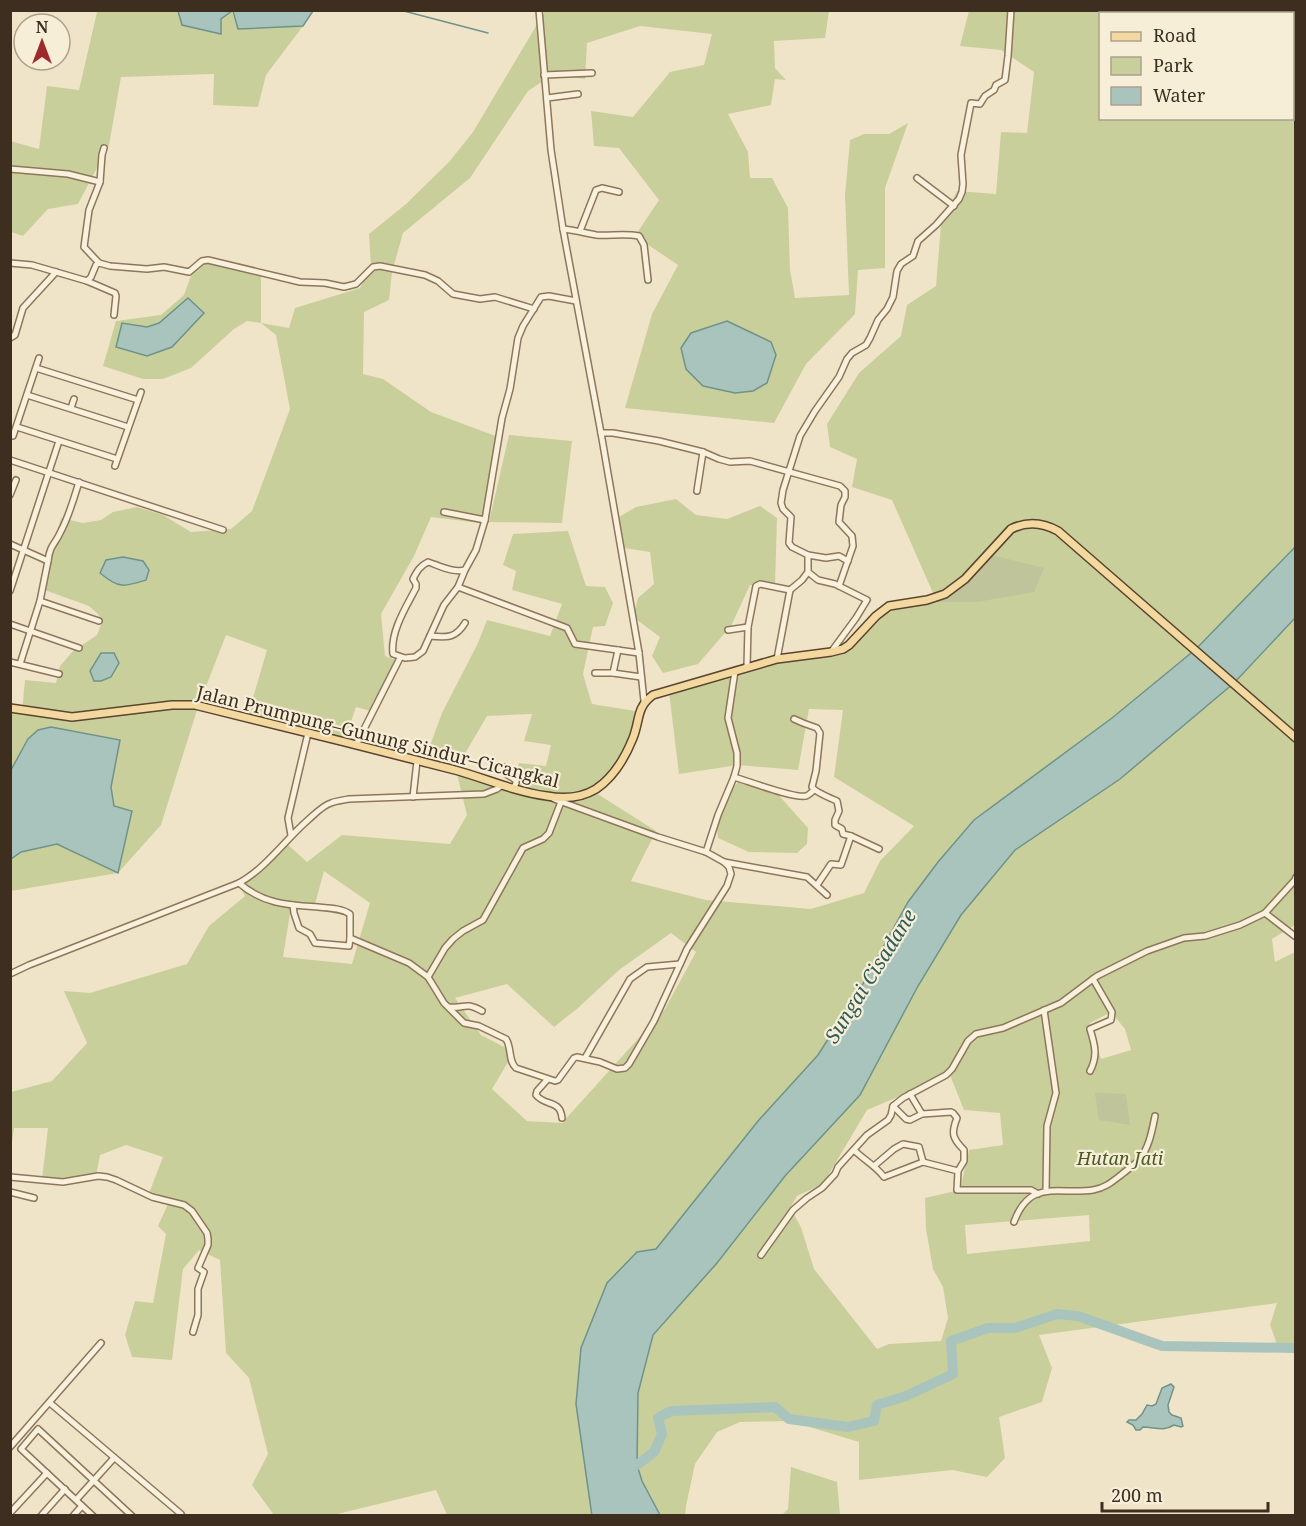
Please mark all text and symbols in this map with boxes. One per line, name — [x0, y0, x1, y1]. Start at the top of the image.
north arrow — [12, 12, 72, 72]
legend — [1099, 12, 1294, 120]
text: N — [36, 16, 49, 38]
text: Road — [1153, 23, 1196, 47]
text: Park — [1153, 53, 1193, 77]
text: Water — [1153, 83, 1206, 107]
street label: Jalan Prumpung–Gunung Sindur–Cicangkal — [193, 679, 562, 793]
water label: Sungai Cisadane — [818, 904, 922, 1048]
park label: Hutan Jati — [1076, 1146, 1164, 1170]
scale bar — [1102, 1475, 1268, 1513]
text: 200 m — [1111, 1483, 1163, 1507]

